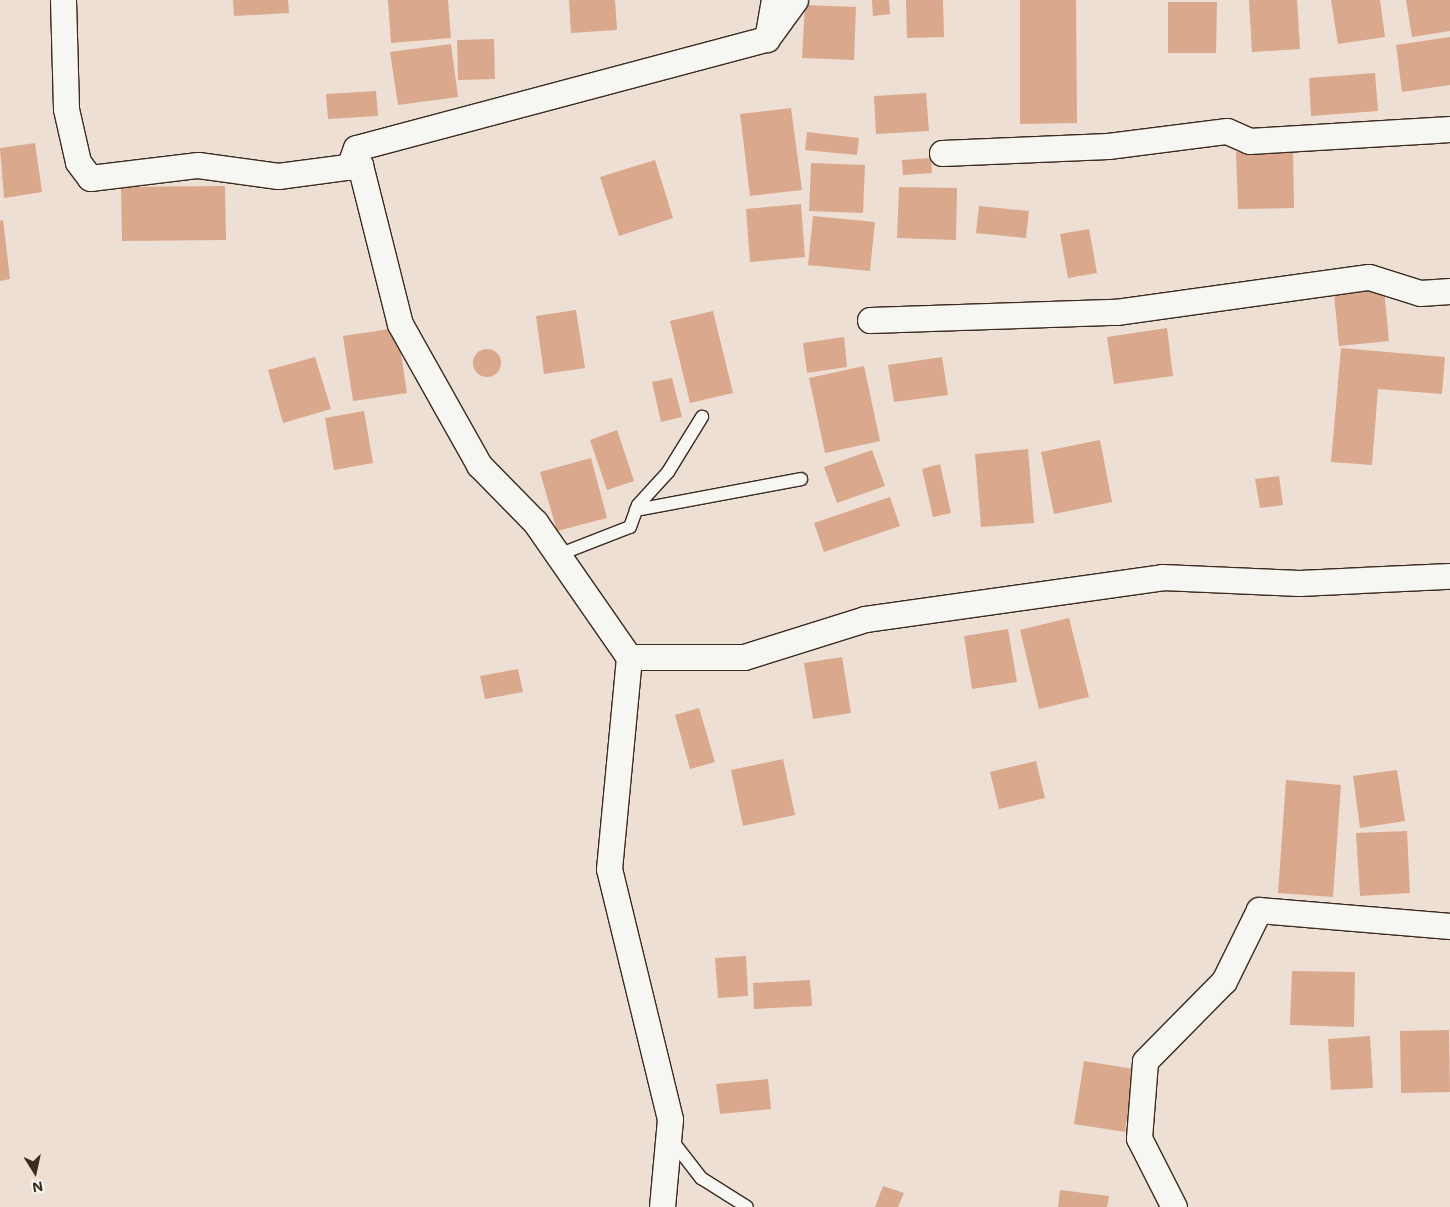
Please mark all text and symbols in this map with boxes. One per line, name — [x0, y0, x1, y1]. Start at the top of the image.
north arrow — [10, 1147, 60, 1197]
text: N — [31, 1177, 45, 1198]

